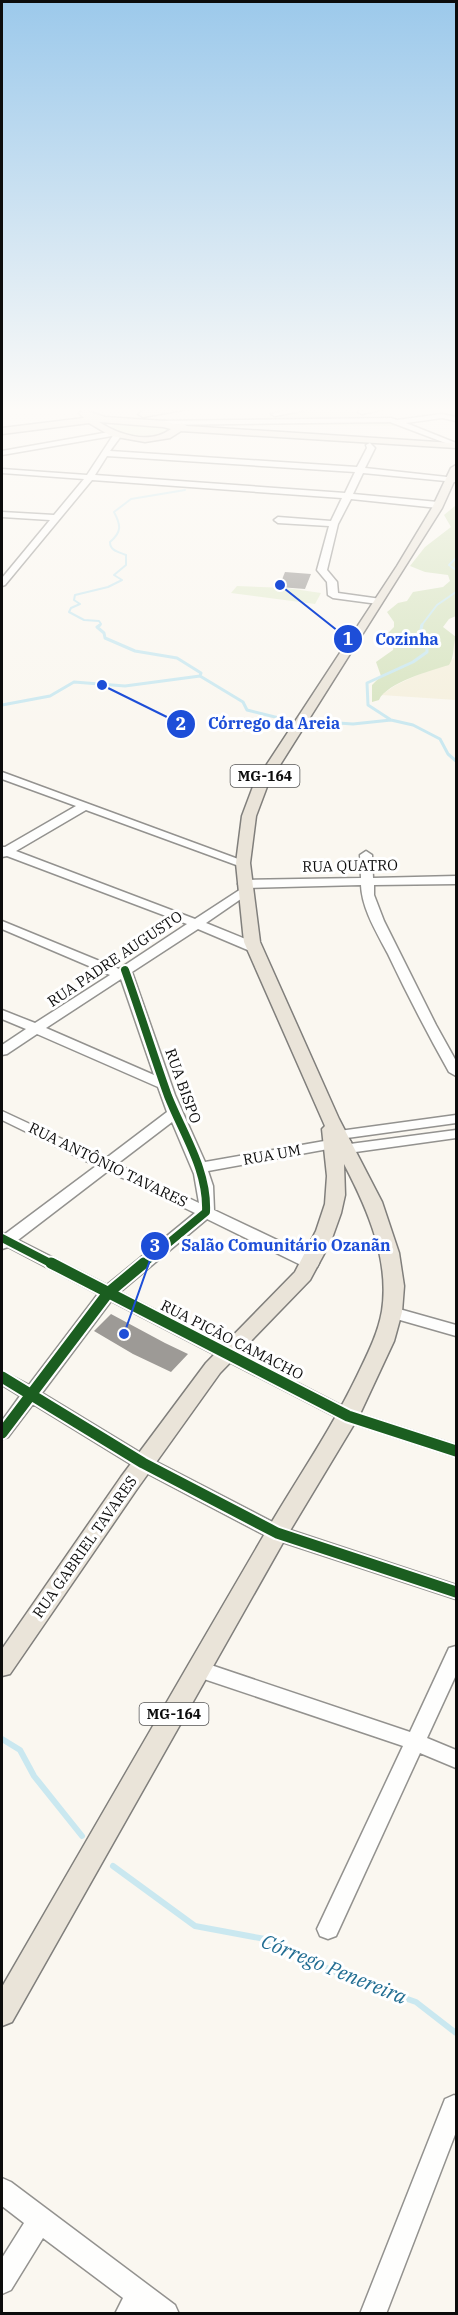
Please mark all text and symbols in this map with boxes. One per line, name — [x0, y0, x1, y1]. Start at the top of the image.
callout: Cozinha — [333, 622, 450, 656]
text: 1 — [343, 627, 354, 650]
text: Cozinha — [375, 629, 439, 649]
callout: Córrego da Areia — [166, 707, 352, 741]
text: 2 — [176, 712, 186, 735]
text: Córrego da Areia — [208, 713, 340, 733]
road number: MG-164 — [230, 765, 300, 787]
street label: RUA QUATRO — [302, 855, 398, 876]
street label: RUA PADRE AUGUSTO — [44, 906, 186, 1011]
street label: RUA BISPO — [161, 1046, 206, 1126]
street label: RUA ANTÔNIO TAVARES — [26, 1118, 191, 1211]
street label: RUA UM — [241, 1140, 302, 1169]
callout: Salão Comunitário Ozanãn — [140, 1229, 403, 1263]
text: 3 — [150, 1234, 160, 1257]
text: Salão Comunitário Ozanãn — [181, 1235, 391, 1255]
street label: RUA PICÃO CAMACHO — [158, 1295, 307, 1384]
street label: RUA GABRIEL TAVARES — [28, 1472, 141, 1621]
road number: MG-164 — [140, 1703, 208, 1725]
water label: Córrego Penereira — [258, 1927, 411, 2010]

